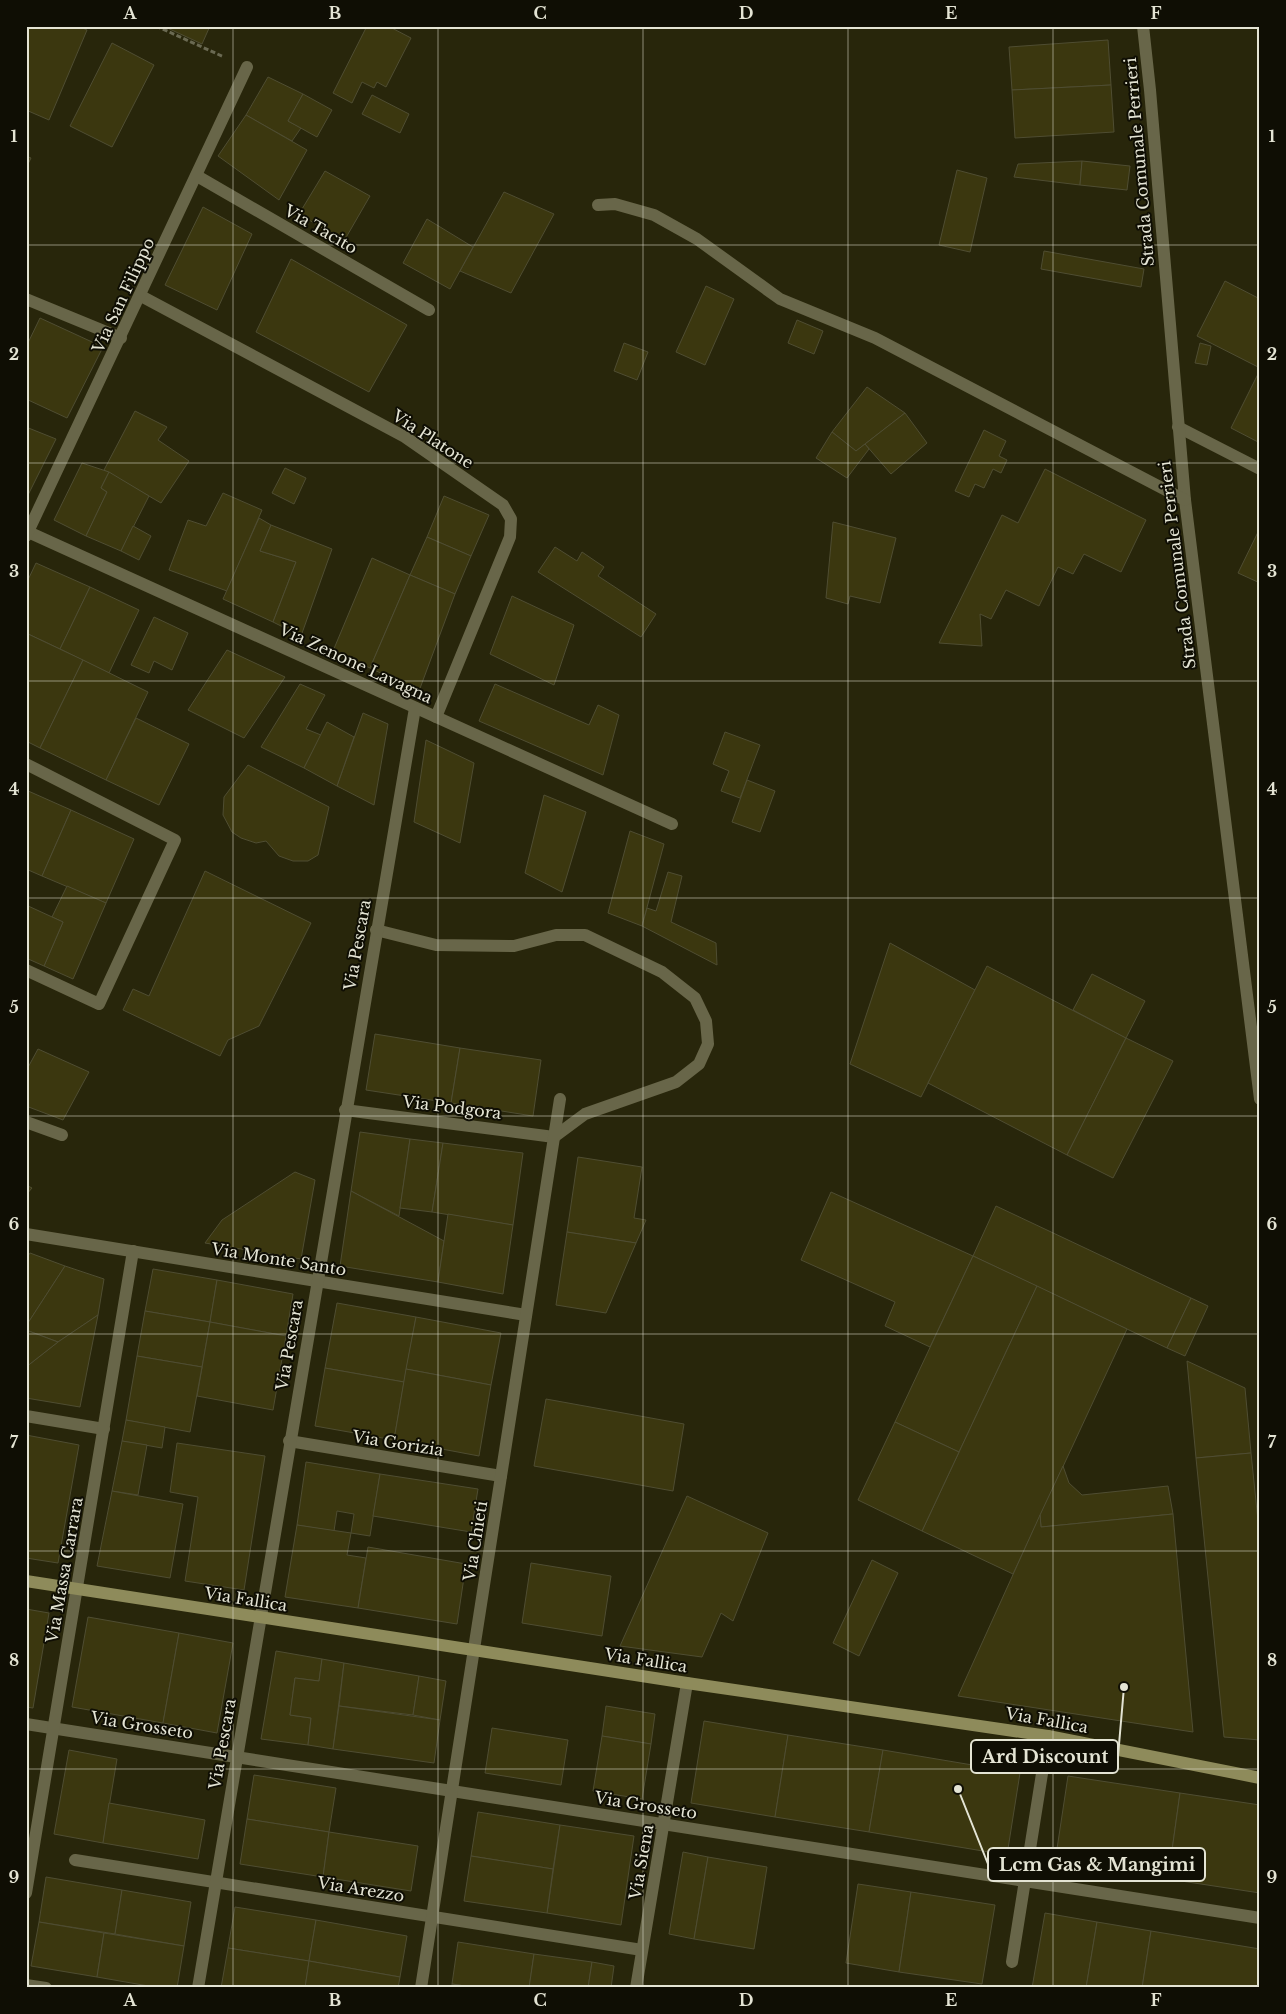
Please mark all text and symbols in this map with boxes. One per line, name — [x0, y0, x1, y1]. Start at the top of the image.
text: A — [123, 3, 138, 23]
text: B — [329, 3, 342, 23]
text: C — [533, 3, 547, 23]
text: D — [739, 3, 753, 23]
text: E — [945, 3, 957, 23]
text: F — [1150, 3, 1162, 23]
street label: Strada Comunale Perrieri — [1120, 56, 1158, 267]
text: 1 — [11, 126, 18, 146]
text: 1 — [1269, 126, 1276, 146]
street label: Via Tacito — [280, 200, 361, 258]
street label: Via San Filippo — [87, 234, 158, 357]
text: 2 — [9, 344, 19, 364]
text: 2 — [1267, 344, 1277, 364]
street label: Via Platone — [388, 405, 477, 473]
street label: Strada Comunale Perrieri — [1154, 459, 1200, 670]
text: 3 — [9, 561, 19, 581]
text: 3 — [1267, 561, 1277, 581]
street label: Via Zenone Lavagna — [275, 618, 436, 707]
text: 4 — [9, 779, 19, 799]
text: 4 — [1267, 779, 1277, 799]
street label: Via Pescara — [339, 898, 375, 993]
text: 5 — [9, 997, 19, 1017]
text: 5 — [1267, 997, 1277, 1017]
street label: Via Podgora — [400, 1091, 503, 1123]
text: 6 — [9, 1214, 20, 1234]
text: 6 — [1267, 1214, 1278, 1234]
street label: Via Monte Santo — [209, 1238, 348, 1280]
street label: Via Pescara — [271, 1298, 307, 1393]
street label: Via Gorizia — [350, 1426, 445, 1460]
text: 7 — [10, 1432, 19, 1452]
text: 7 — [1268, 1432, 1277, 1452]
street label: Via Massa Carrara — [41, 1495, 87, 1645]
street label: Via Chieti — [459, 1499, 491, 1584]
street label: Via Fallica — [202, 1582, 289, 1615]
street label: Via Fallica — [602, 1643, 689, 1676]
text: 8 — [9, 1650, 19, 1670]
text: 8 — [1267, 1650, 1277, 1670]
street label: Via Pescara — [204, 1697, 240, 1792]
street label: Via Fallica — [1003, 1703, 1090, 1737]
street label: Via Grosseto — [88, 1707, 195, 1743]
callout: Ard Discount — [971, 1740, 1118, 1773]
text: Ard Discount — [981, 1746, 1109, 1768]
street label: Via Grosseto — [592, 1787, 699, 1823]
street label: Via Siena — [624, 1823, 657, 1902]
callout: Lcm Gas & Mangimi — [988, 1848, 1205, 1881]
text: Lcm Gas & Mangimi — [999, 1854, 1196, 1876]
text: 9 — [9, 1867, 20, 1887]
text: 9 — [1267, 1867, 1278, 1887]
street label: Via Arezzo — [315, 1872, 406, 1906]
text: A — [123, 1990, 138, 2010]
text: B — [329, 1990, 342, 2010]
text: C — [533, 1990, 547, 2010]
text: D — [739, 1990, 753, 2010]
text: E — [945, 1990, 957, 2010]
text: F — [1150, 1990, 1162, 2010]

